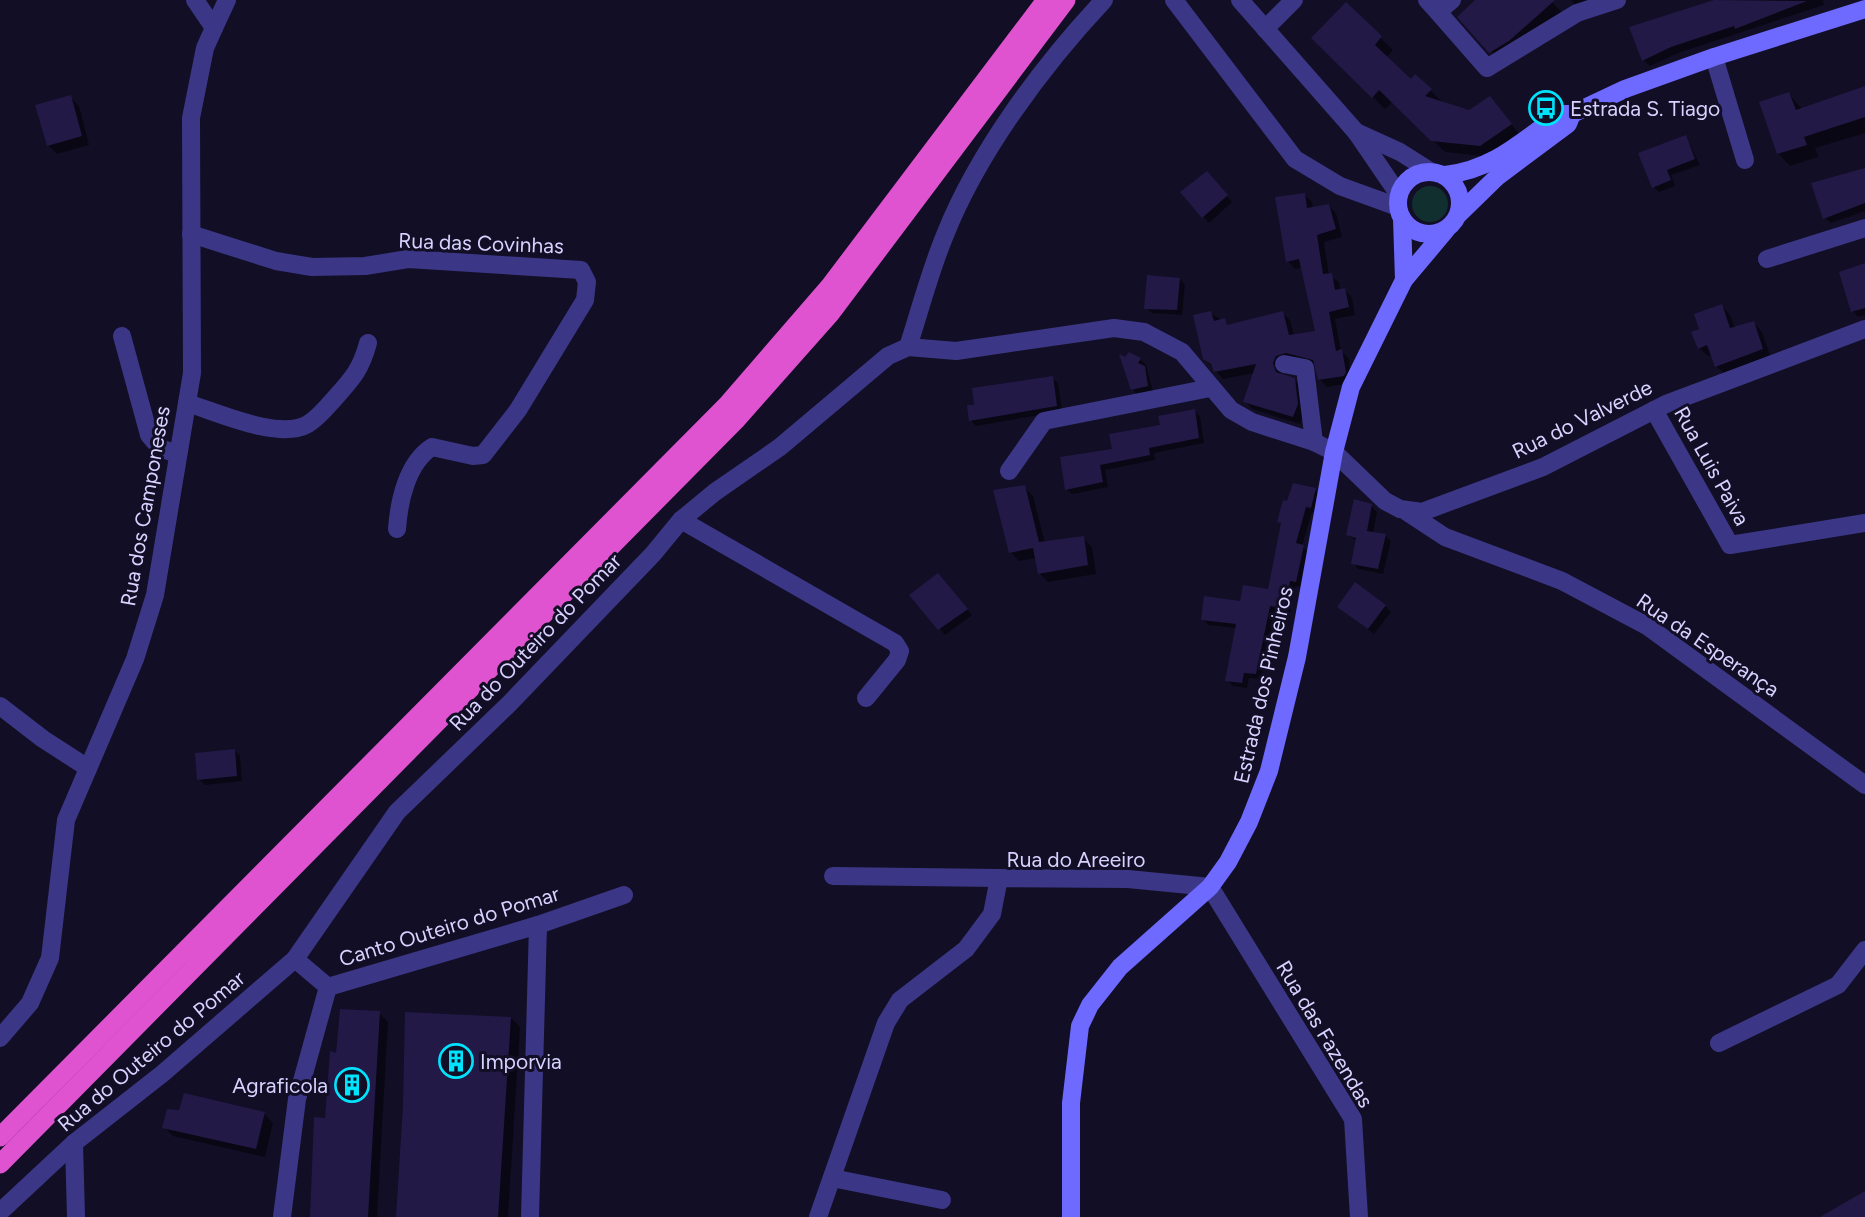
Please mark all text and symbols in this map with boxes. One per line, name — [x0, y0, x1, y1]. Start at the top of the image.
bus stop icon: Estrada S. Tiago — [1527, 89, 1565, 127]
place label: Estrada S. Tiago — [1570, 96, 1720, 121]
street label: Rua das Covinhas — [398, 228, 564, 258]
street label: Rua do Valverde — [1508, 374, 1656, 464]
street label: Rua Luis Paiva — [1669, 402, 1755, 530]
street label: Rua dos Camponeses — [115, 404, 175, 608]
street label: Rua do Outeiro do Pomar — [444, 548, 626, 736]
street label: Estrada dos Pinheiros — [1228, 584, 1298, 786]
street label: Rua da Esperança — [1632, 588, 1784, 702]
street label: Rua do Areeiro — [1007, 847, 1145, 872]
street label: Canto Outeiro do Pomar — [336, 881, 562, 971]
street label: Rua das Fazendas — [1271, 956, 1379, 1112]
street label: Rua do Outeiro do Pomar — [52, 965, 250, 1137]
building icon: Imporvia — [437, 1042, 475, 1080]
place label: Imporvia — [480, 1049, 562, 1074]
building icon: Agraficola — [333, 1066, 371, 1104]
place label: Agraficola — [232, 1073, 328, 1098]

